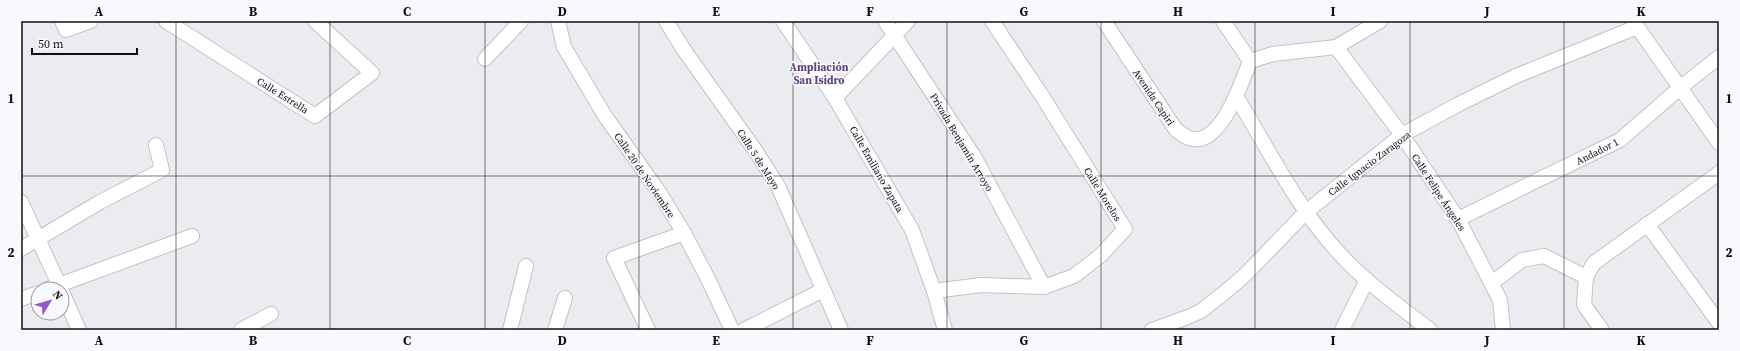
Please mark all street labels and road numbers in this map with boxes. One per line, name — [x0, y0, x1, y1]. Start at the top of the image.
street label: Avenida Capiri — [1130, 67, 1177, 128]
street label: Calle Estrella — [254, 74, 312, 117]
street label: Privada Benjamín Arroyo — [927, 91, 996, 194]
street label: Calle Emiliano Zapata — [847, 124, 907, 215]
street label: Calle 5 de Mayo — [734, 127, 783, 192]
street label: Calle Ignacio Zaragoza — [1325, 128, 1414, 199]
street label: Calle 20 de Noviembre — [611, 130, 678, 220]
street label: Andador 1 — [1574, 135, 1621, 168]
street label: Calle Felipe Ángeles — [1409, 151, 1468, 233]
street label: Calle Morelos — [1081, 165, 1124, 224]

